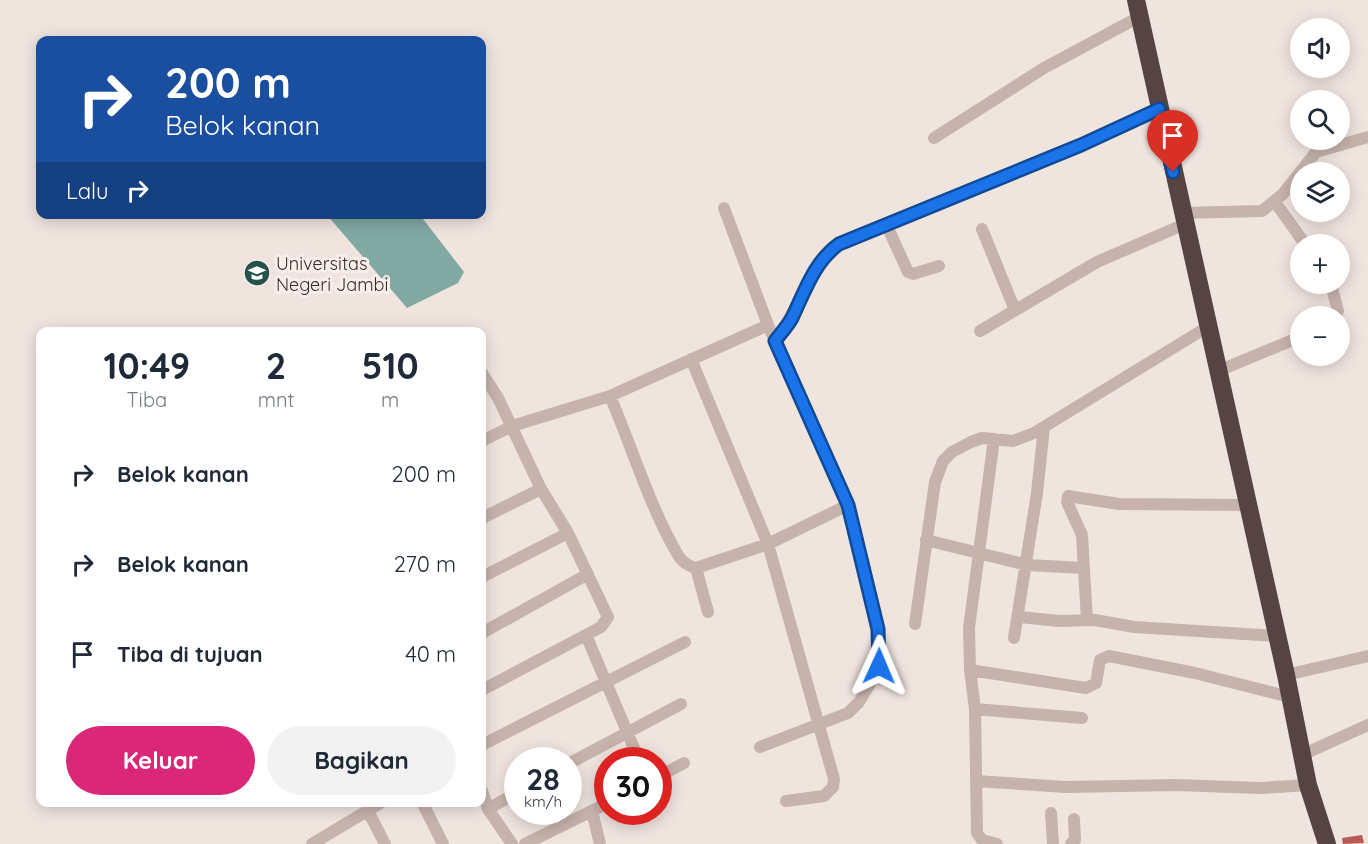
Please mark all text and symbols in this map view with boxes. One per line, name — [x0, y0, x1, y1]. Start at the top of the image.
map controls — [1290, 18, 1350, 366]
button: sound — [1290, 18, 1350, 78]
text: 200 m — [165, 56, 291, 109]
icon: right — [66, 60, 144, 138]
button: search — [1290, 90, 1350, 150]
text: Belok kanan — [165, 108, 320, 142]
pin — [1147, 110, 1198, 172]
icon: arrive — [1156, 119, 1189, 152]
button: layers — [1290, 162, 1350, 222]
icon: right — [121, 174, 154, 207]
text: Lalu — [66, 177, 109, 205]
button: + — [1290, 234, 1350, 294]
place label: Universitas Negeri Jambi — [276, 252, 388, 296]
school or university icon: Universitas Negeri Jambi — [242, 258, 272, 288]
button: − — [1290, 306, 1350, 366]
text: 10:49 — [103, 343, 190, 388]
text: 2 — [266, 343, 286, 388]
text: 510 — [362, 343, 419, 388]
text: Tiba — [127, 387, 167, 412]
text: mnt — [258, 387, 294, 412]
text: m — [381, 387, 399, 412]
icon: right — [66, 458, 99, 491]
text: Belok kanan — [117, 460, 249, 488]
text: 200 m — [392, 460, 456, 488]
icon: right — [66, 548, 99, 581]
text: Belok kanan — [117, 550, 249, 578]
text: 270 m — [394, 550, 456, 578]
position arrow — [847, 634, 911, 698]
icon: arrive — [66, 638, 99, 671]
text: Tiba di tujuan — [117, 640, 263, 668]
text: 40 m — [405, 640, 456, 668]
button: Keluar — [66, 726, 255, 795]
button: Bagikan — [267, 726, 456, 795]
speed limit sign: 30 — [594, 747, 672, 825]
text: 28 — [526, 760, 560, 798]
text: km/h — [524, 792, 562, 811]

